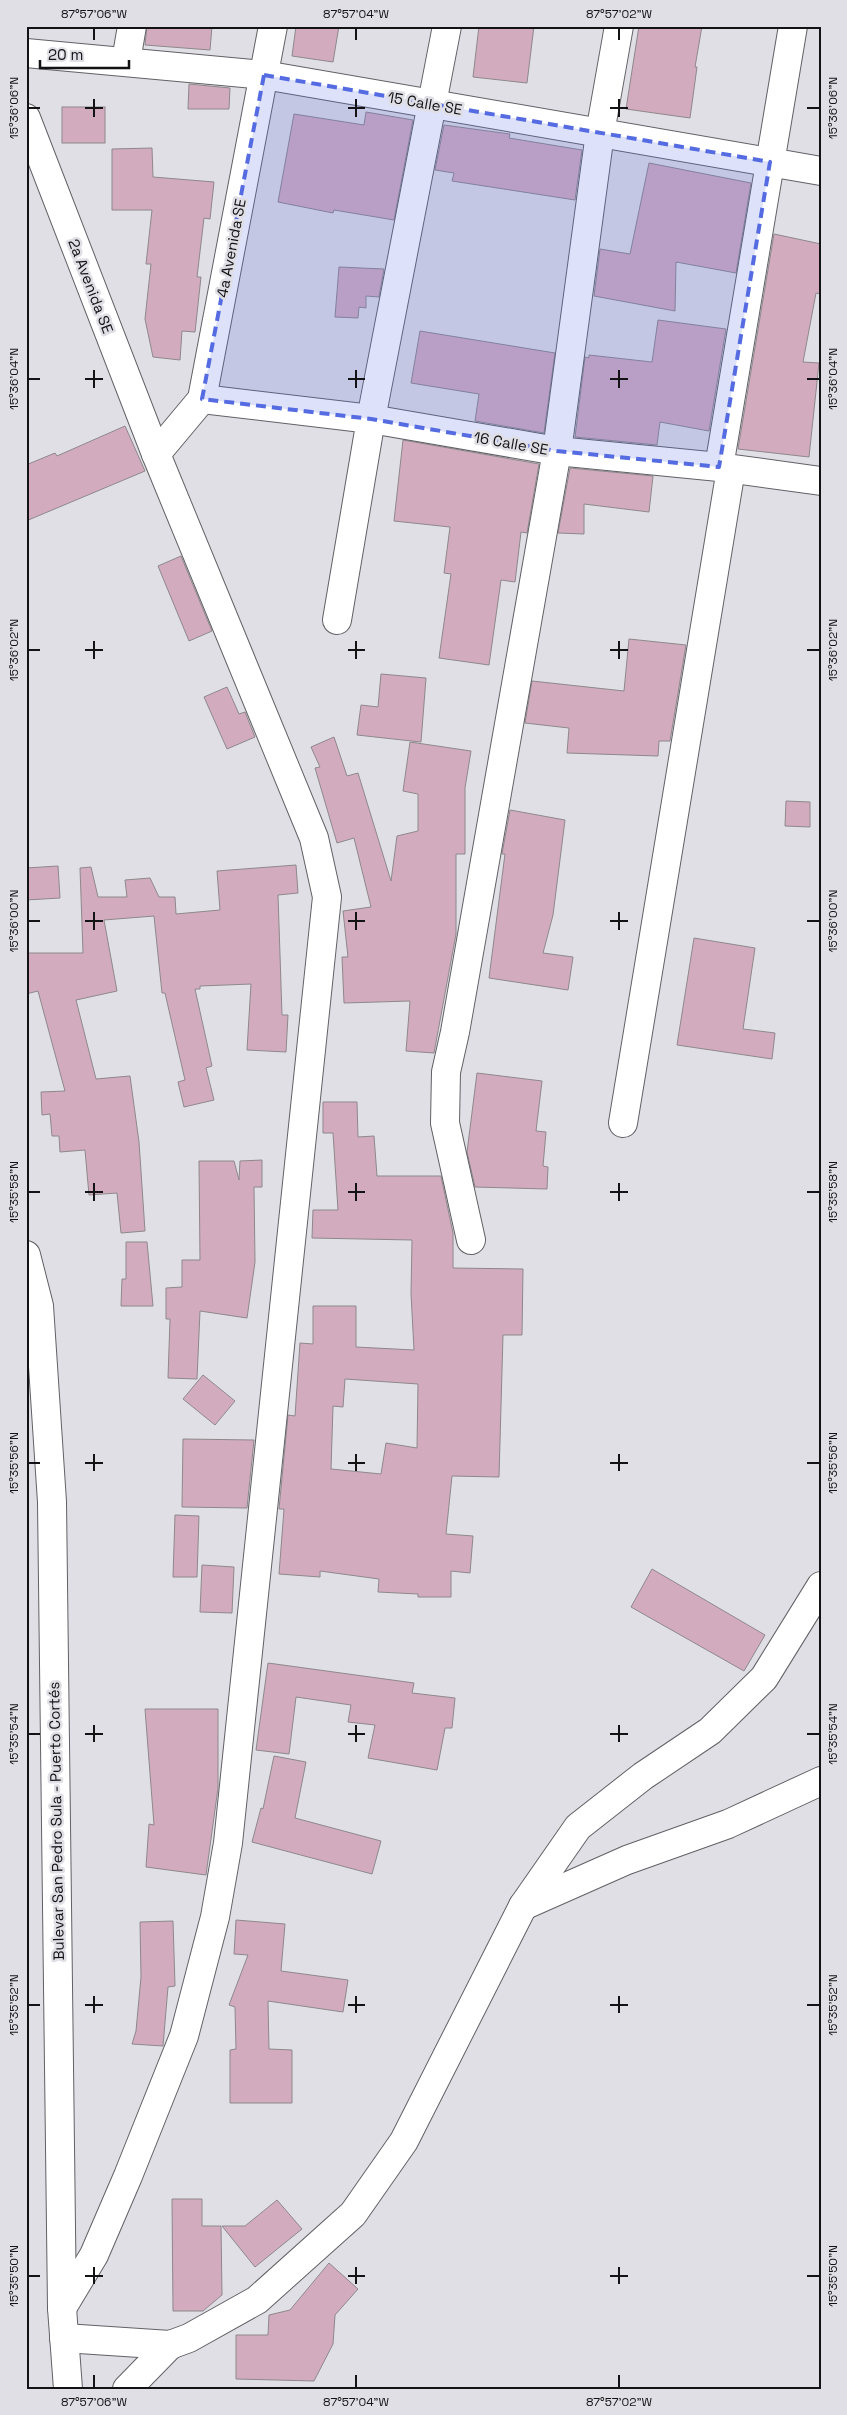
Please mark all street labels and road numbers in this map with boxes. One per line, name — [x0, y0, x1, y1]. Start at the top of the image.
street label: 15 Calle SE — [386, 87, 464, 119]
street label: 4a Avenida SE — [212, 197, 250, 299]
street label: 2a Avenida SE — [64, 236, 118, 336]
street label: 16 Calle SE — [472, 427, 550, 459]
street label: Bulevar San Pedro Sula - Puerto Cortés — [44, 1681, 68, 1961]

